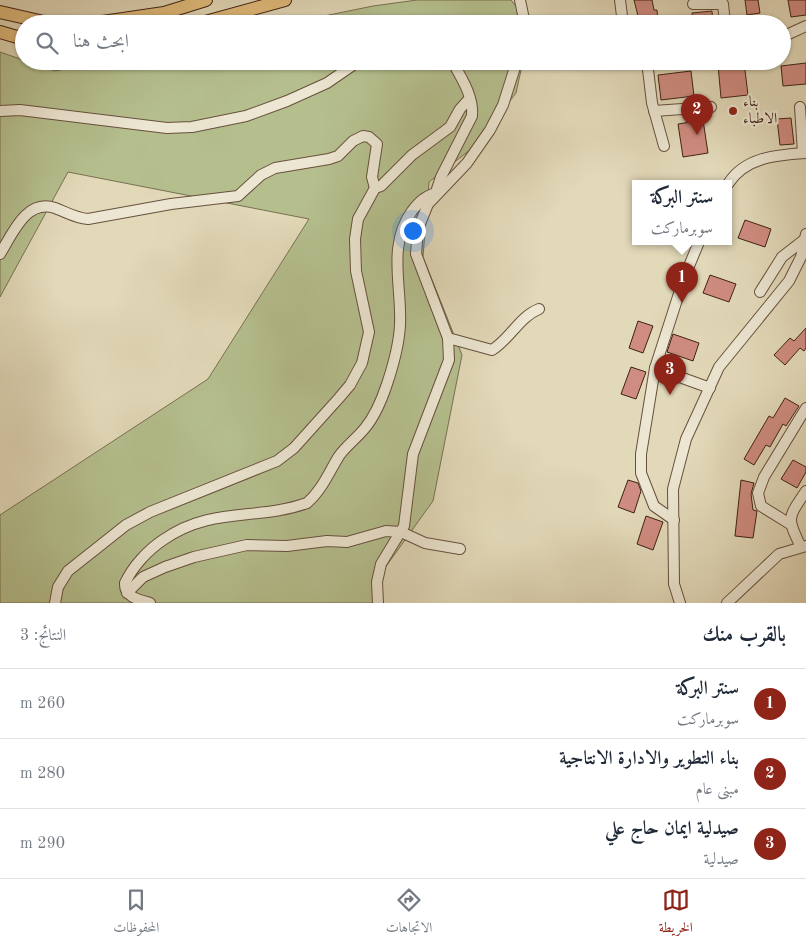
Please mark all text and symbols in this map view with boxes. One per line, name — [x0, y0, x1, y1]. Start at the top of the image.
search box — [15, 15, 791, 70]
icon: search — [33, 29, 61, 57]
text: ابحث هنا — [73, 33, 129, 52]
pin: 2 — [681, 94, 713, 135]
place label: بناء الاطباء — [743, 95, 777, 127]
marker: بناء الاطباء — [727, 105, 739, 117]
popup — [632, 180, 732, 245]
text: سنتر البركة — [651, 189, 713, 208]
your location — [400, 218, 426, 244]
text: سوبرماركت — [651, 221, 713, 237]
pin: 1 — [666, 262, 698, 303]
pin: 3 — [654, 354, 686, 395]
text: بالقرب منك — [703, 625, 786, 646]
text: النتائج: 3 — [20, 628, 66, 644]
text: سنتر البركة — [676, 680, 739, 699]
text: 260 m — [20, 696, 65, 712]
text: 1 — [765, 696, 775, 712]
text: سوبرماركت — [677, 712, 739, 728]
text: بناء التطوير والادارة الانتاجية — [559, 750, 739, 769]
text: 280 m — [20, 766, 65, 782]
text: 2 — [765, 766, 775, 782]
text: مبنى عام — [696, 782, 739, 798]
text: صيدلية ايمان حاج علي — [605, 820, 739, 839]
text: 290 m — [20, 836, 65, 852]
text: 3 — [765, 836, 775, 852]
text: صيدلية — [704, 852, 739, 868]
tab: المحفوظات — [113, 886, 159, 941]
tab: الاتجاهات — [386, 886, 432, 941]
tab: الخريطة — [659, 886, 693, 941]

